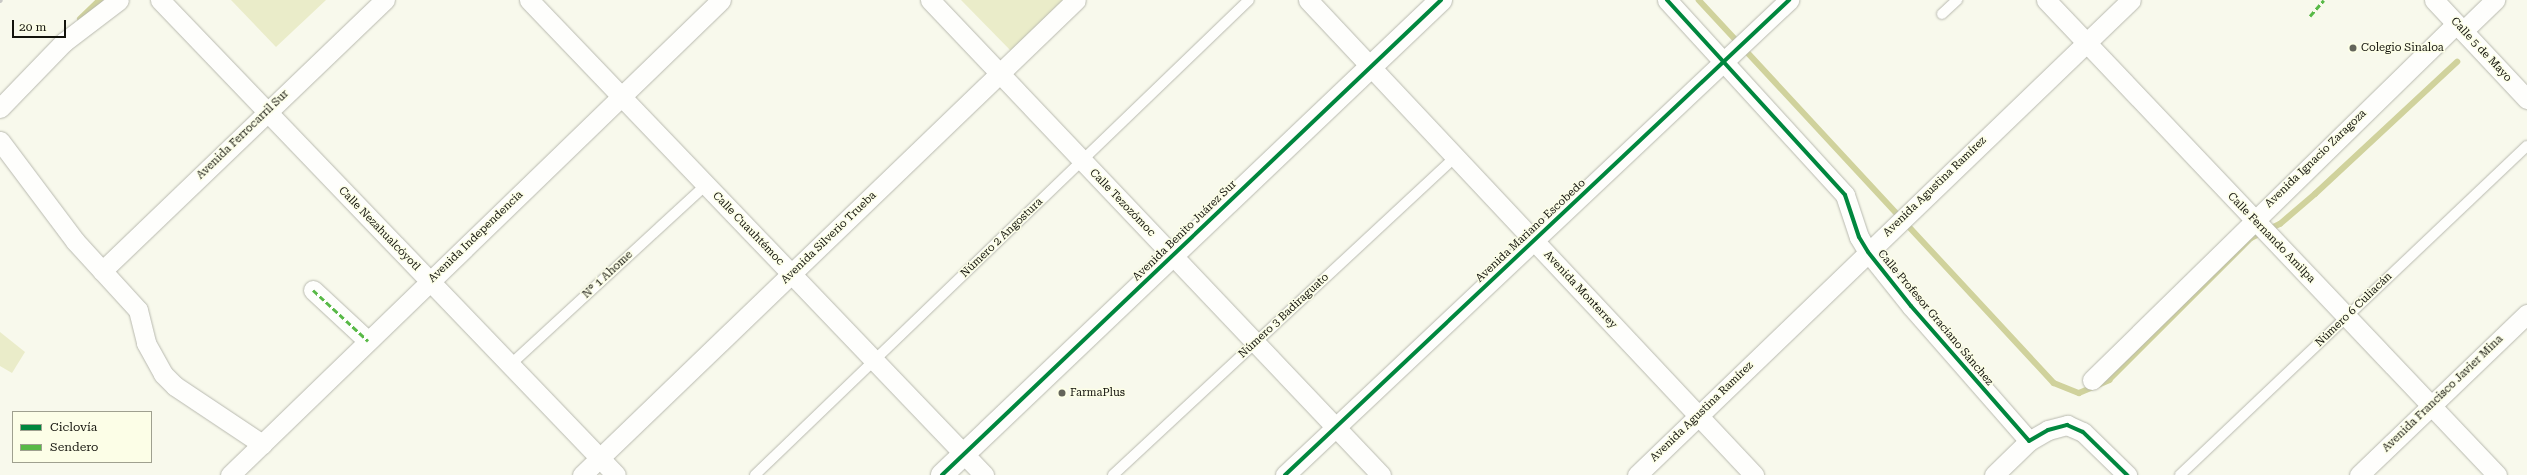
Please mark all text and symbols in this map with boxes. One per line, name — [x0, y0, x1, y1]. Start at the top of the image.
scale bar — [14, 12, 68, 38]
street label: Calle 5 de Mayo — [2448, 15, 2514, 85]
text: 20 m — [19, 20, 46, 34]
place label: Colegio Sinaloa — [2361, 41, 2444, 55]
marker: Colegio Sinaloa — [2348, 43, 2358, 53]
street label: Avenida Ferrocarril Sur — [194, 88, 292, 182]
street label: Avenida Ignacio Zaragoza — [2263, 107, 2369, 211]
street label: Avenida Agustina Ramírez — [1881, 134, 1989, 240]
street label: Calle Tezozómoc — [1086, 166, 1158, 240]
street label: Avenida Mariano Escobedo — [1473, 177, 1589, 285]
street label: Avenida Benito Juárez Sur — [1130, 178, 1240, 284]
street label: Calle Nezahualcóyotl — [335, 184, 423, 274]
street label: Avenida Independencia — [426, 188, 526, 286]
street label: Calle Cuauhtémoc — [710, 189, 786, 269]
street label: Avenida Silverio Trueba — [779, 189, 879, 287]
street label: Calle Fernando Amilpa — [2224, 190, 2318, 286]
street label: Número 2 Angostura — [958, 196, 1046, 280]
street label: N° 1 Ahome — [580, 248, 636, 302]
street label: Avenida Monterrey — [1541, 248, 1619, 332]
street label: Calle Profesor Graciano Sánchez — [1874, 248, 1996, 388]
street label: Número 6 Culiacán — [2313, 270, 2395, 350]
street label: Número 3 Badiraguato — [1236, 271, 1332, 361]
street label: Avenida Francisco Javier Mina — [2380, 333, 2506, 455]
street label: Avenida Agustina Ramírez — [1648, 359, 1756, 465]
place label: FarmaPlus — [1070, 386, 1125, 400]
marker: FarmaPlus — [1057, 388, 1067, 398]
legend — [12, 411, 152, 463]
text: Ciclovía — [50, 420, 97, 434]
text: Sendero — [50, 440, 98, 454]

